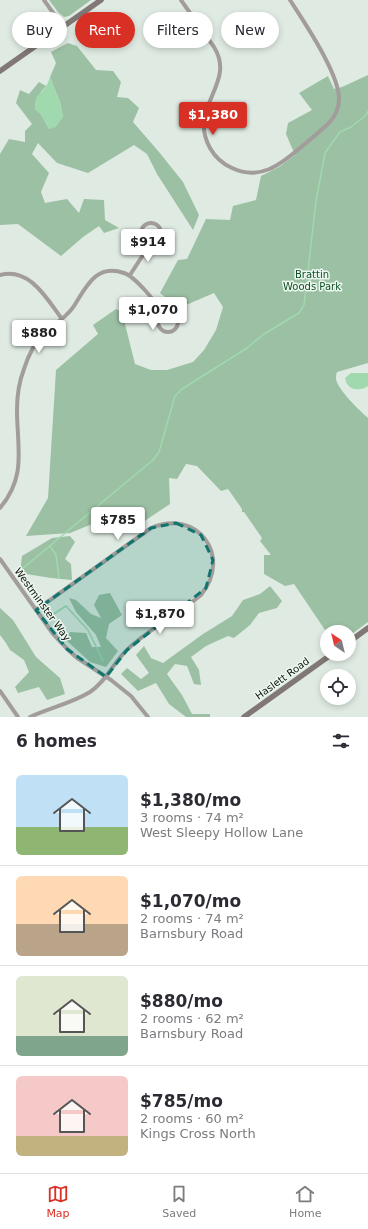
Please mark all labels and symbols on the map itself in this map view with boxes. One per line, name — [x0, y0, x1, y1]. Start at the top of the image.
pin: $1,380 — [180, 102, 246, 136]
pin: $914 — [124, 229, 172, 263]
park label: Brattin Woods Park — [283, 269, 341, 292]
pin: $1,070 — [120, 297, 186, 331]
pin: $880 — [15, 320, 63, 354]
pin: $785 — [94, 507, 142, 541]
street label: Westminster Way — [12, 566, 73, 643]
pin: $1,870 — [127, 601, 193, 635]
north arrow — [320, 625, 356, 661]
street label: Haslett Road — [253, 655, 311, 702]

